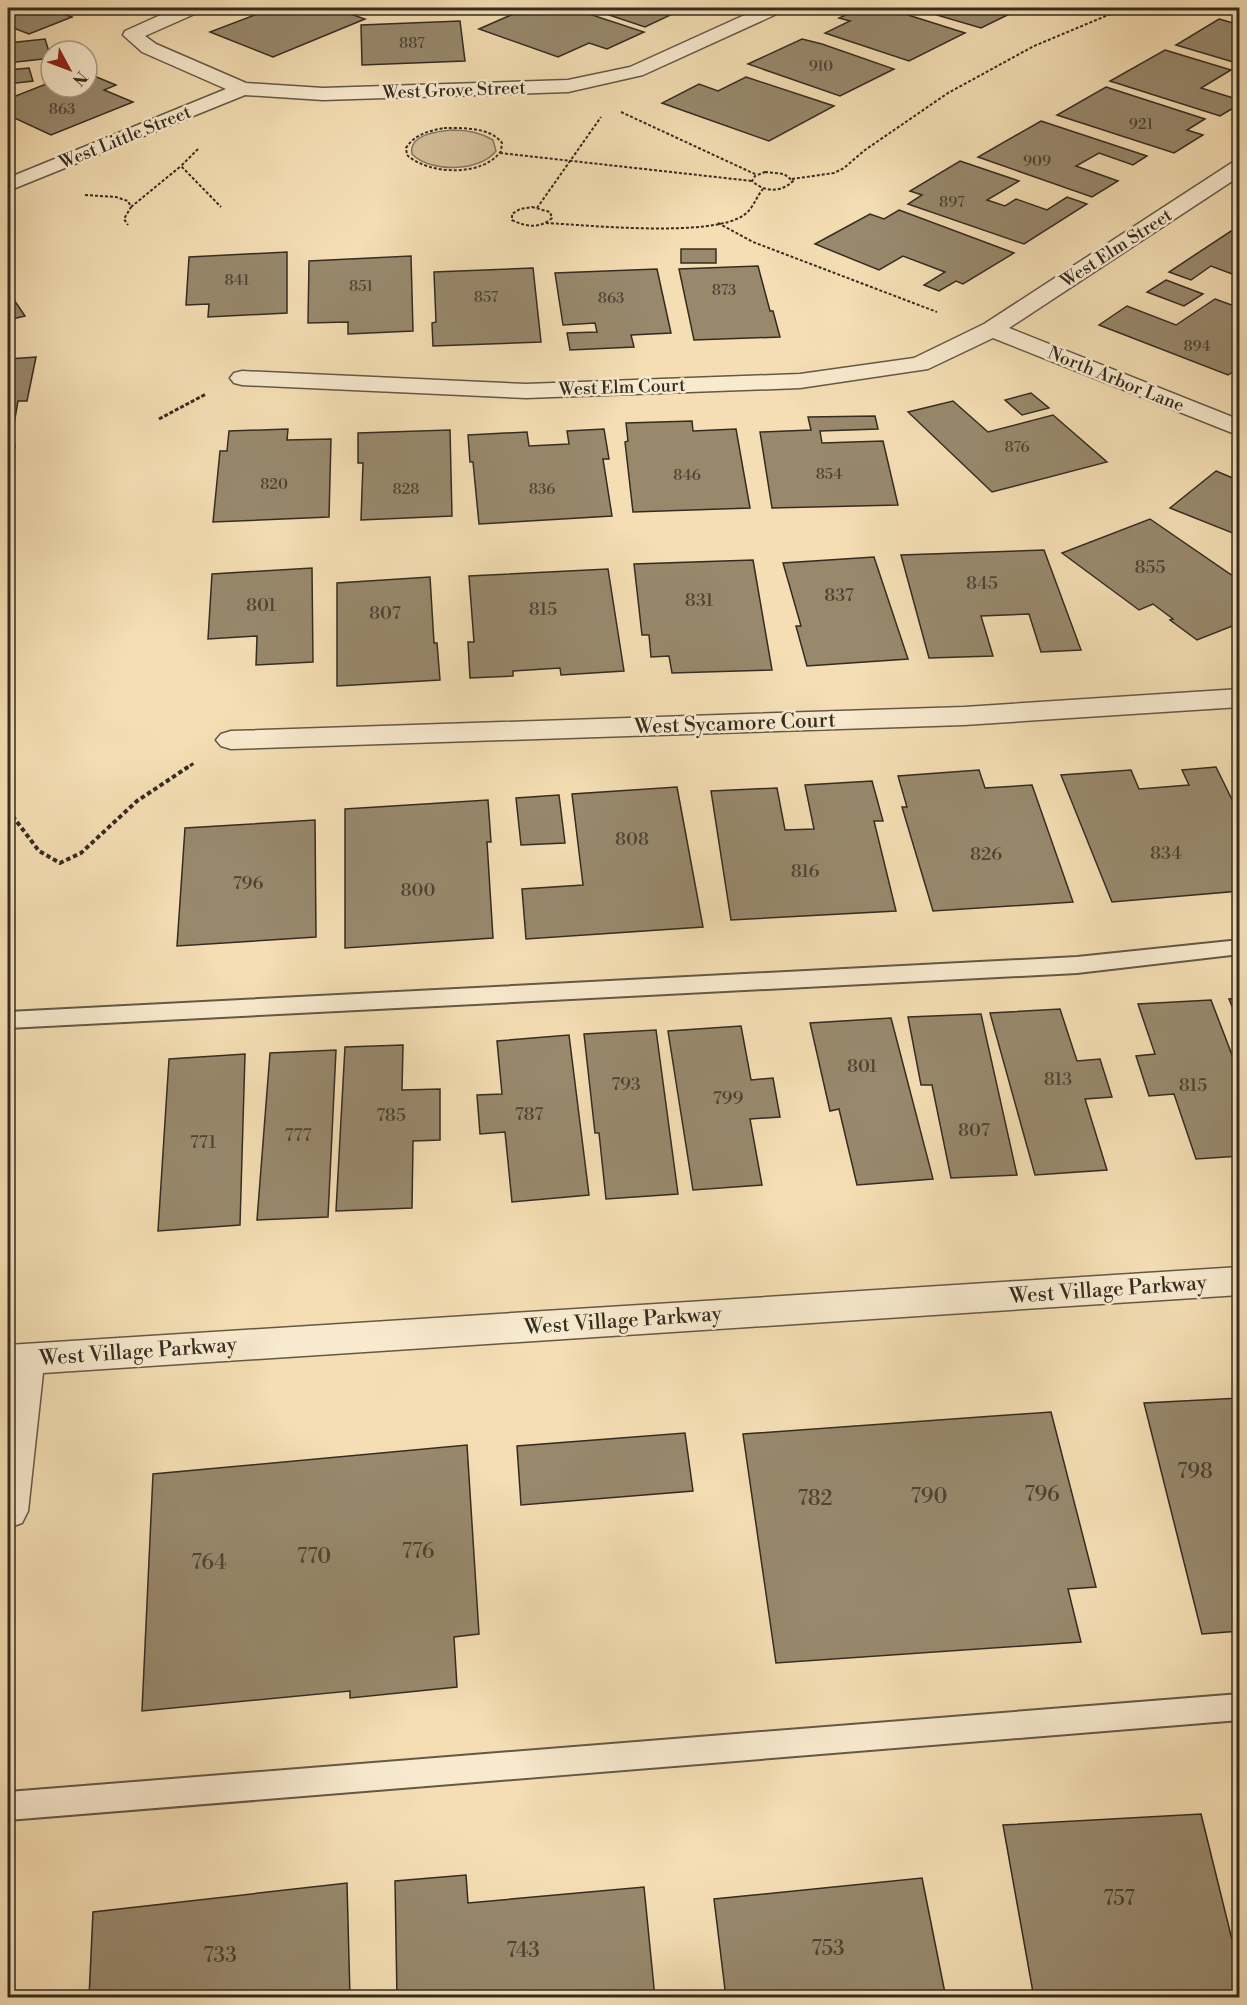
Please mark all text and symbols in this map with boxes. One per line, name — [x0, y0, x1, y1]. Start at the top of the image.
house number: 887 — [399, 34, 425, 53]
north arrow — [39, 39, 99, 99]
house number: 910 — [809, 57, 833, 76]
text: N — [68, 67, 91, 90]
street label: West Grove Street — [381, 76, 527, 105]
house number: 863 — [49, 100, 75, 119]
street label: West Little Street — [55, 100, 195, 175]
house number: 921 — [1129, 115, 1154, 134]
house number: 909 — [1023, 152, 1051, 171]
house number: 897 — [939, 193, 965, 212]
street label: West Elm Street — [1055, 203, 1177, 294]
house number: 841 — [225, 271, 250, 290]
house number: 851 — [349, 277, 373, 296]
house number: 873 — [712, 281, 736, 300]
house number: 857 — [474, 288, 499, 307]
house number: 863 — [598, 289, 624, 308]
house number: 894 — [1183, 337, 1211, 356]
street label: North Arbor Lane — [1044, 342, 1187, 417]
street label: West Elm Court — [557, 374, 687, 401]
house number: 876 — [1004, 438, 1030, 457]
house number: 854 — [816, 465, 842, 484]
house number: 846 — [673, 466, 701, 485]
house number: 820 — [260, 475, 288, 494]
house number: 828 — [393, 480, 419, 499]
house number: 836 — [529, 480, 555, 499]
house number: 855 — [1135, 556, 1166, 579]
house number: 845 — [966, 572, 998, 595]
house number: 837 — [824, 584, 854, 607]
house number: 831 — [685, 589, 713, 612]
house number: 801 — [246, 594, 276, 617]
house number: 815 — [529, 598, 557, 621]
house number: 807 — [369, 602, 401, 625]
street label: West Sycamore Court — [633, 707, 837, 741]
house number: 808 — [615, 828, 649, 851]
house number: 834 — [1150, 842, 1182, 865]
house number: 826 — [970, 843, 1002, 866]
house number: 816 — [791, 860, 819, 883]
house number: 796 — [233, 872, 263, 895]
house number: 800 — [401, 879, 436, 902]
house number: 801 — [847, 1055, 877, 1078]
house number: 813 — [1044, 1068, 1072, 1091]
house number: 793 — [611, 1073, 641, 1096]
house number: 815 — [1179, 1074, 1207, 1097]
house number: 799 — [713, 1087, 743, 1110]
house number: 787 — [515, 1103, 543, 1126]
house number: 785 — [376, 1104, 406, 1127]
house number: 807 — [958, 1119, 990, 1142]
house number: 777 — [284, 1124, 312, 1147]
house number: 771 — [190, 1131, 217, 1154]
street label: West Village Parkway — [1008, 1270, 1208, 1310]
street label: West Village Parkway — [523, 1301, 723, 1341]
street label: West Village Parkway — [38, 1332, 238, 1372]
house number: 798 — [1177, 1459, 1213, 1485]
house number: 796 — [1024, 1482, 1060, 1508]
house number: 790 — [911, 1484, 947, 1510]
house number: 782 — [797, 1486, 833, 1512]
house number: 776 — [401, 1539, 435, 1565]
house number: 770 — [297, 1544, 331, 1570]
house number: 764 — [191, 1550, 227, 1576]
house number: 757 — [1103, 1886, 1135, 1912]
house number: 753 — [811, 1936, 845, 1962]
house number: 743 — [506, 1938, 540, 1964]
house number: 733 — [203, 1943, 237, 1969]

